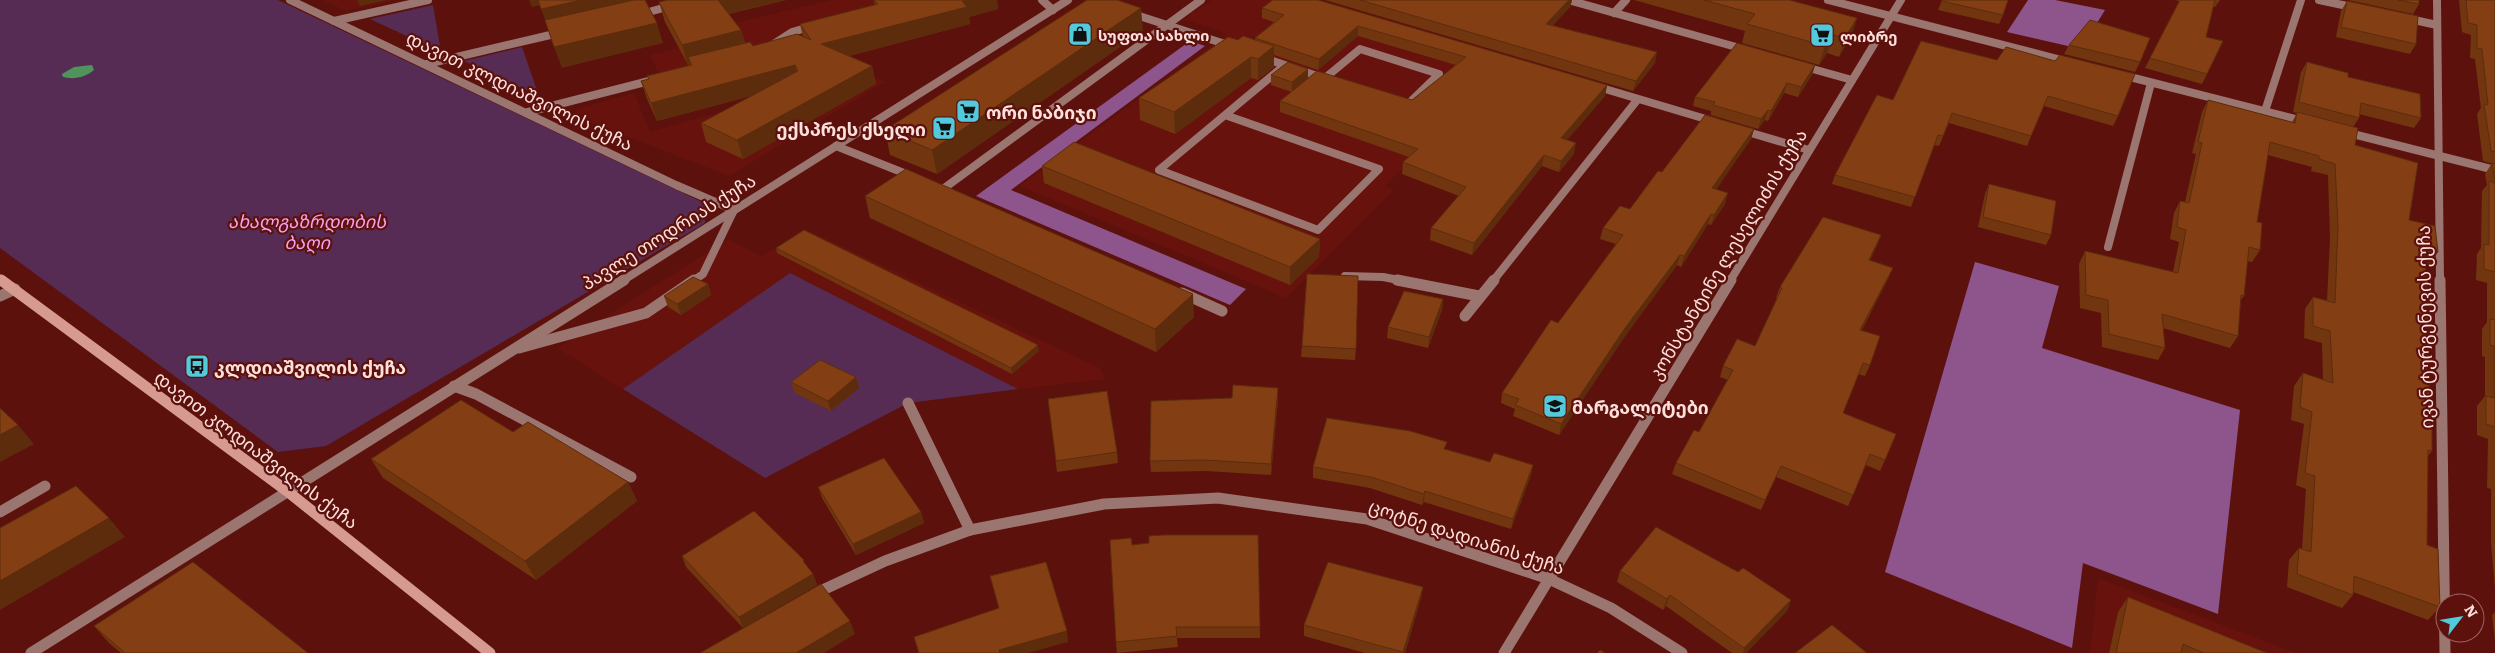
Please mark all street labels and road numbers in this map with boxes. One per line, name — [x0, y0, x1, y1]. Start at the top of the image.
street label: დავით კლდიაშვილის ქუჩა — [402, 23, 638, 157]
street label: კონსტანტინე ლესელიძის ქუჩა — [1641, 123, 1813, 385]
street label: პავლე თოდრიას ქუჩა — [576, 166, 760, 296]
street label: ივან ტურგენევის ქუჩა — [2409, 225, 2439, 429]
street label: დავით კლდიაშვილის ქუჩა — [149, 363, 365, 535]
street label: ცოტნე დადიანის ქუჩა — [1366, 492, 1568, 580]

